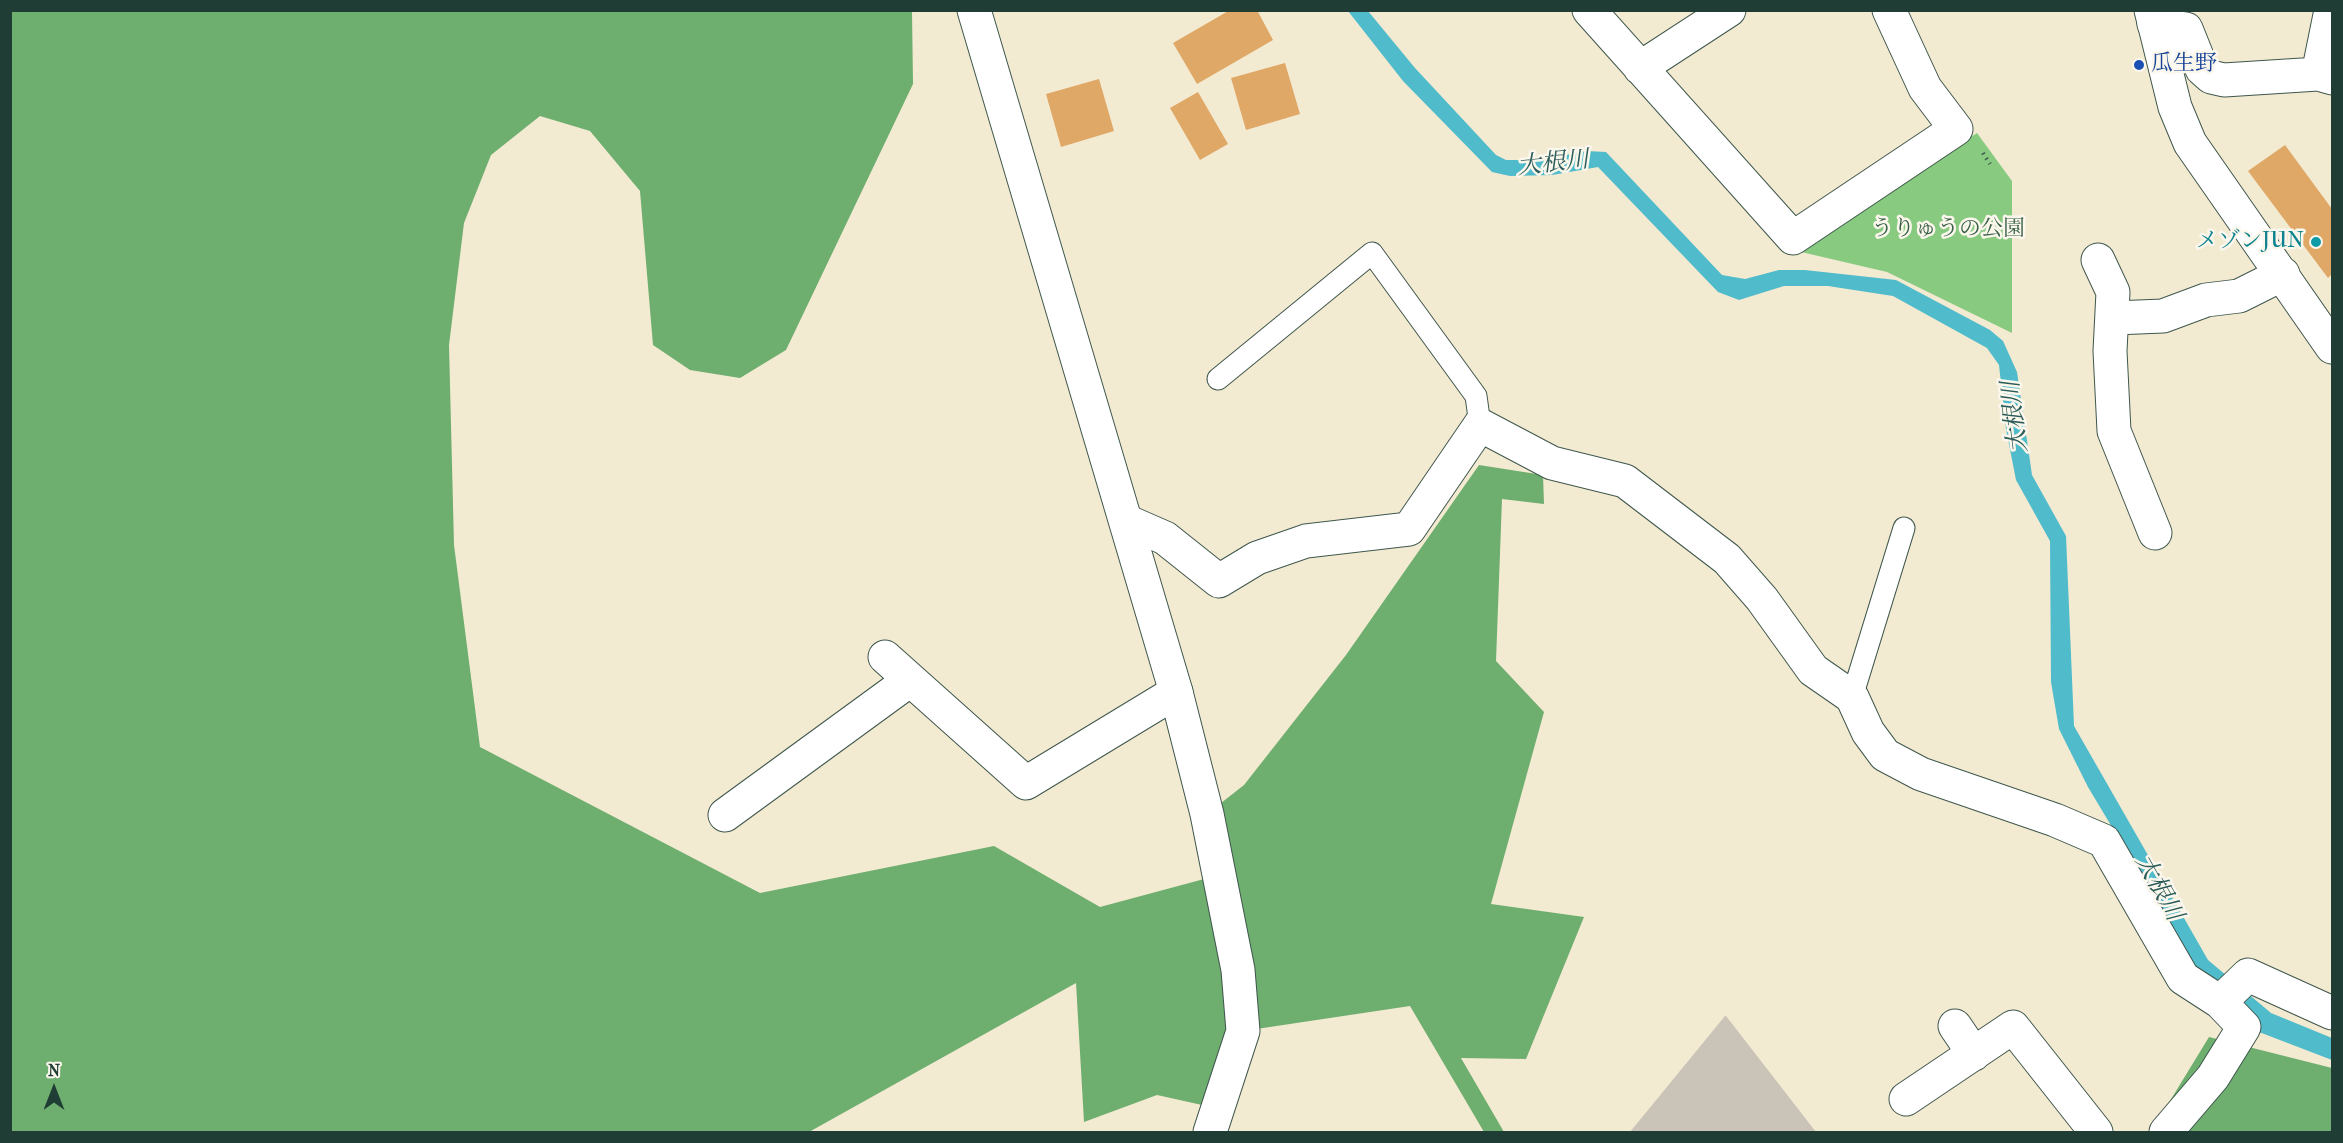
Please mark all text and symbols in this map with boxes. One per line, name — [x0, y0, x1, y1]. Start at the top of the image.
place label: 瓜生野 — [2151, 52, 2217, 78]
marker: 瓜生野 — [2132, 58, 2146, 72]
water label: 大根川 — [1516, 146, 1590, 182]
park label: うりゅうの公園 — [1871, 217, 2025, 243]
place label: メゾンJUN — [2196, 229, 2304, 255]
marker: メゾンJUN — [2309, 235, 2323, 249]
water label: 大根川 — [1997, 380, 2035, 454]
water label: 大根川 — [2128, 850, 2188, 926]
north arrow — [24, 1059, 84, 1119]
text: N — [48, 1061, 60, 1080]

